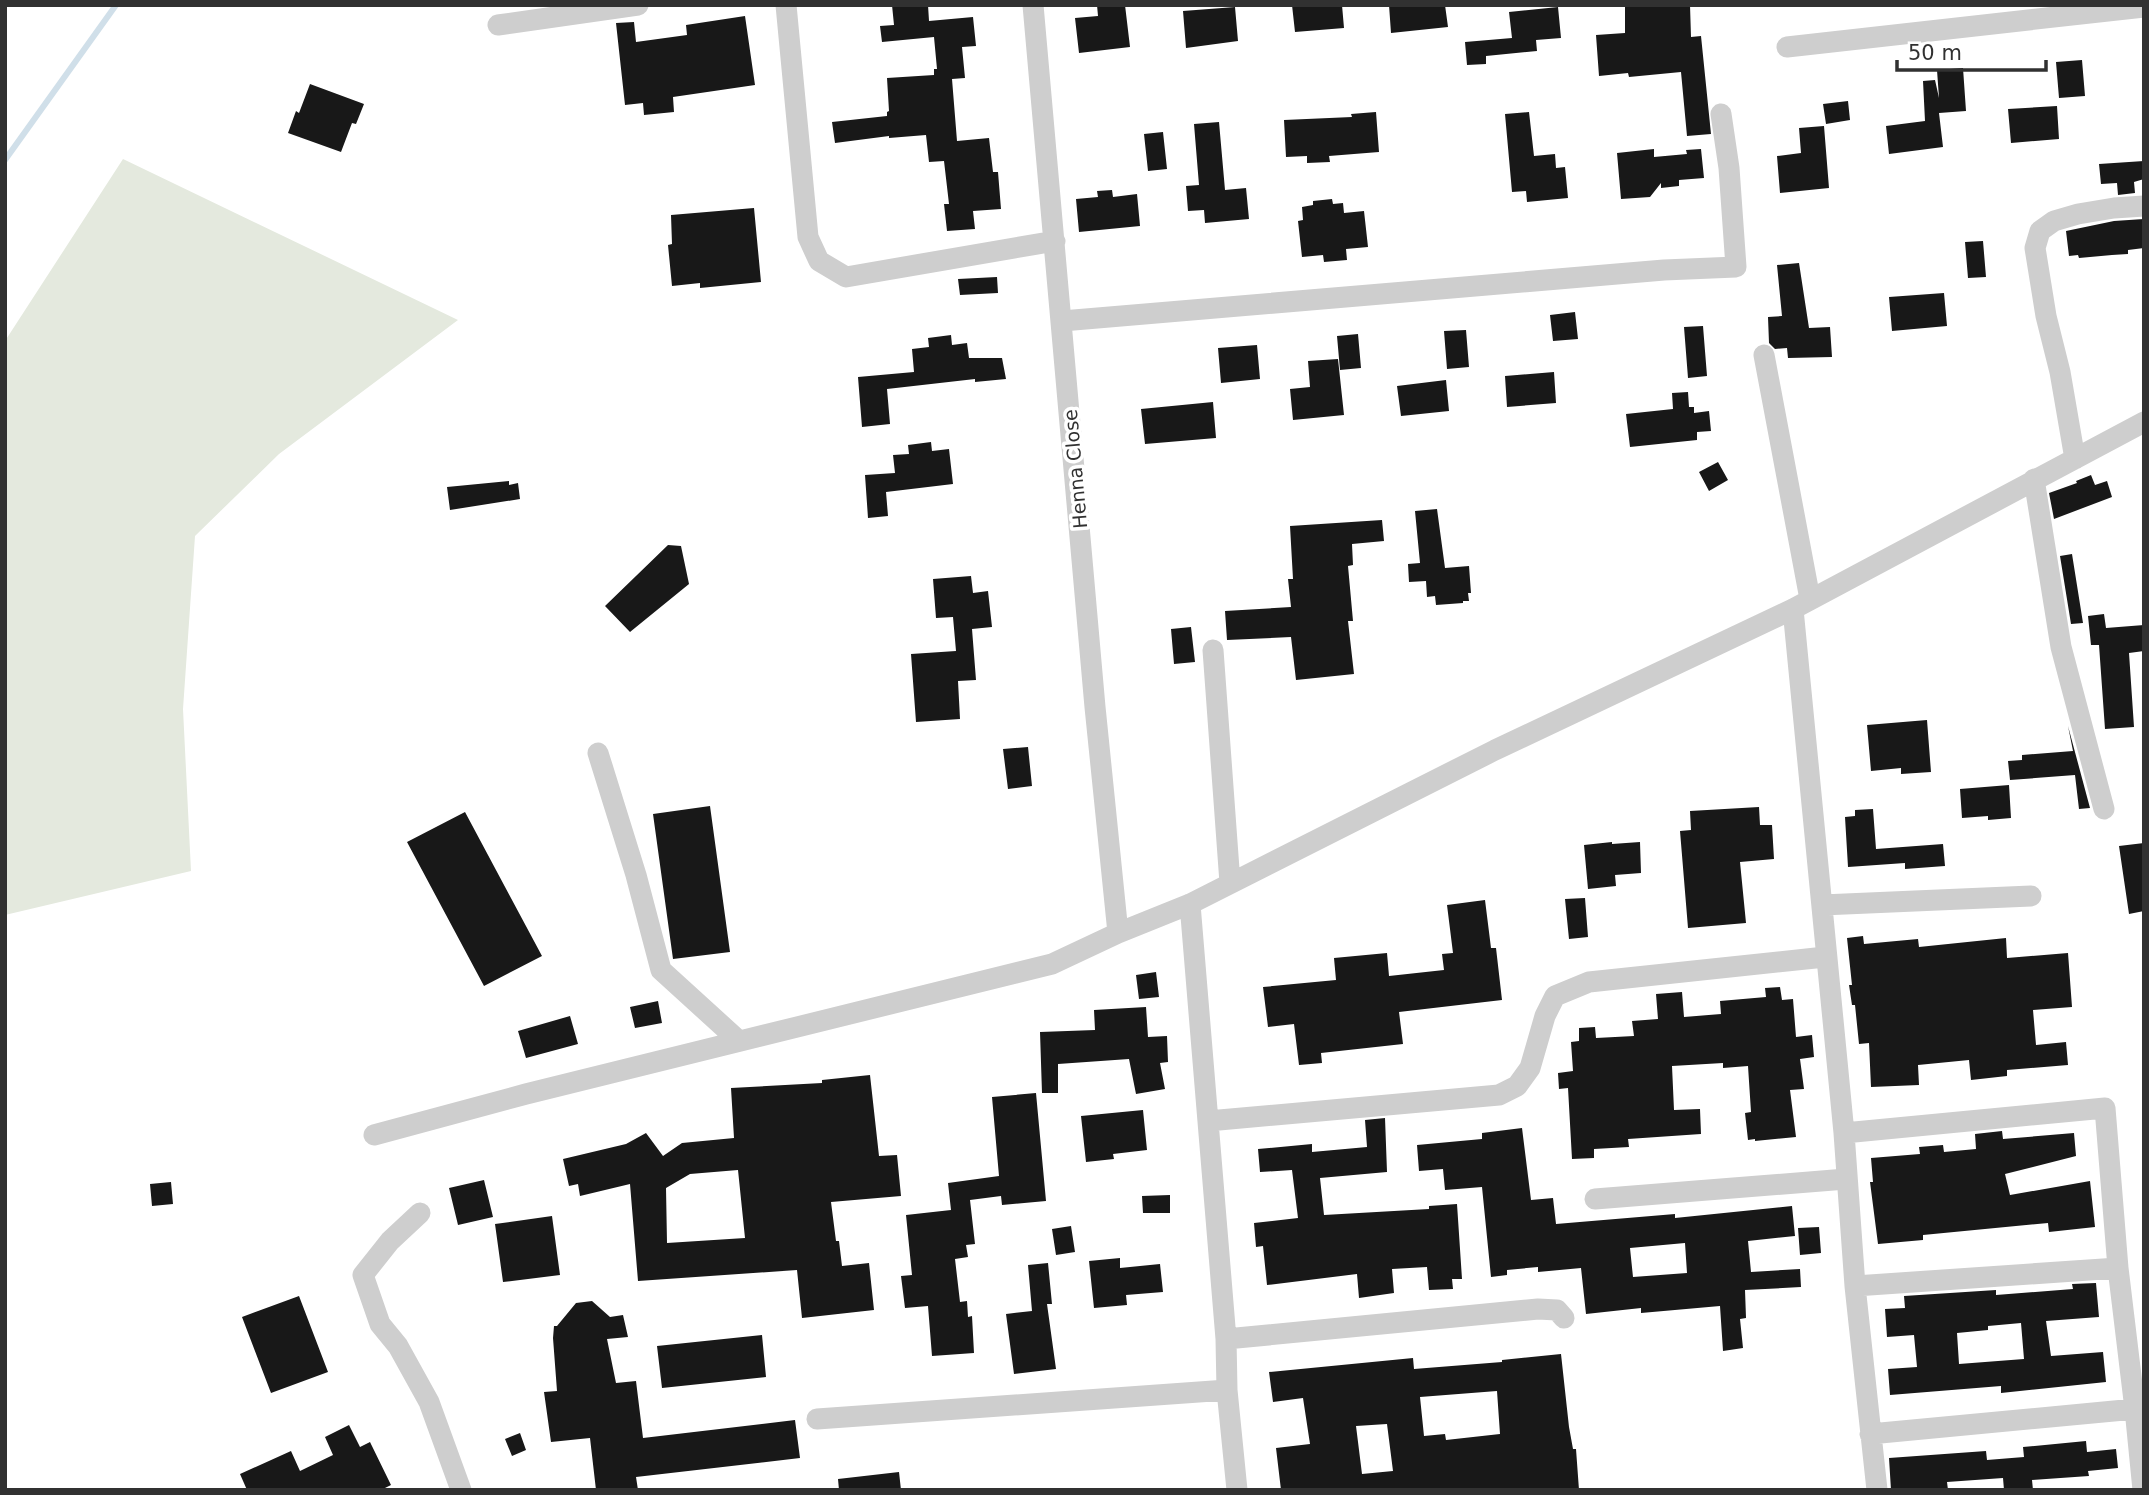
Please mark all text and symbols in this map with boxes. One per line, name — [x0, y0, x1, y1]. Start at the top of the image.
scale bar — [1897, 28, 2046, 72]
text: 50 m — [1908, 41, 1962, 65]
street label: Henna Close — [1059, 409, 1091, 529]

